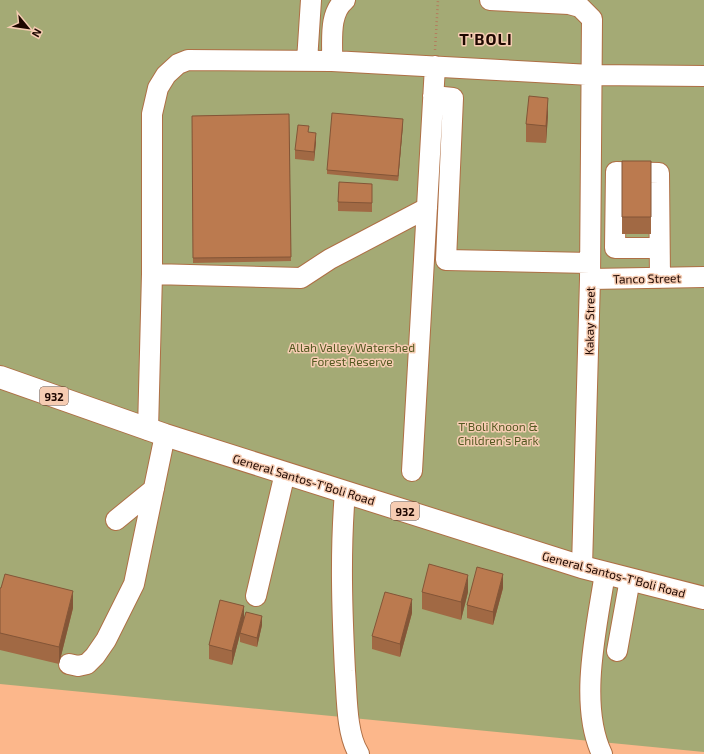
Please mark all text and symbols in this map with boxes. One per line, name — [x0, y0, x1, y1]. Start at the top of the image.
north arrow — [8, 8, 48, 48]
text: N — [30, 26, 45, 40]
district label: T'BOLI — [459, 29, 513, 48]
street label: Tanco Street — [613, 270, 682, 286]
street label: Kakay Street — [581, 286, 597, 355]
park label: Allah Valley Watershed Forest Reserve — [289, 340, 415, 368]
road number: 932 — [40, 387, 68, 405]
park label: T'Boli Knoon & Children's Park — [457, 419, 539, 447]
street label: General Santos-T'Boli Road — [231, 451, 377, 507]
road number: 932 — [391, 502, 419, 520]
street label: General Santos-T'Boli Road — [541, 548, 687, 600]

